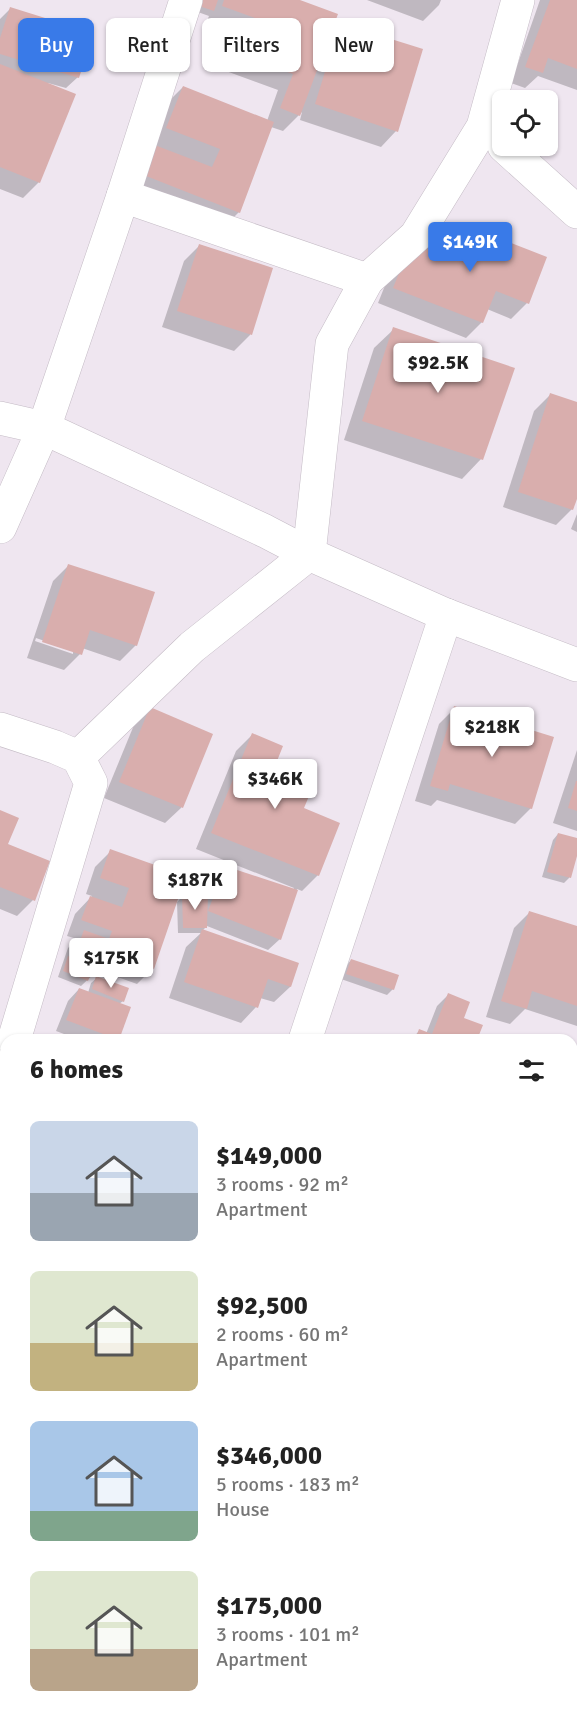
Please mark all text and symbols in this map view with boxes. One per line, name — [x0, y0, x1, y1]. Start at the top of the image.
chip: Buy — [18, 18, 94, 72]
chip: Rent — [106, 18, 190, 72]
chip: Filters — [202, 18, 301, 72]
chip: New — [313, 18, 394, 72]
map controls — [492, 90, 558, 156]
button: locate — [492, 90, 558, 156]
pin: $149K — [428, 222, 512, 273]
text: $149K — [442, 229, 498, 254]
pin: $92.5K — [389, 343, 487, 394]
text: $92.5K — [407, 350, 469, 375]
pin: $218K — [450, 707, 534, 758]
text: $218K — [464, 714, 520, 739]
pin: $346K — [233, 759, 317, 810]
text: $346K — [247, 766, 303, 791]
pin: $187K — [153, 860, 237, 911]
text: $187K — [167, 867, 223, 892]
pin: $175K — [69, 938, 153, 989]
text: $175K — [83, 945, 139, 970]
text: 6 homes — [30, 1054, 123, 1086]
icon: filters — [515, 1054, 548, 1087]
text: $149,000 — [216, 1140, 322, 1172]
icon: home — [78, 1145, 150, 1217]
text: 3 rooms · 92 m² — [216, 1172, 349, 1197]
text: Apartment — [216, 1197, 308, 1222]
text: $92,500 — [216, 1290, 308, 1322]
icon: home — [78, 1295, 150, 1367]
text: 2 rooms · 60 m² — [216, 1322, 349, 1347]
text: Apartment — [216, 1347, 308, 1372]
text: $346,000 — [216, 1440, 322, 1472]
icon: home — [78, 1445, 150, 1517]
text: 5 rooms · 183 m² — [216, 1472, 360, 1497]
text: House — [216, 1497, 270, 1522]
text: $175,000 — [216, 1590, 322, 1622]
icon: home — [78, 1595, 150, 1667]
text: 3 rooms · 101 m² — [216, 1622, 360, 1647]
text: Apartment — [216, 1647, 308, 1672]

